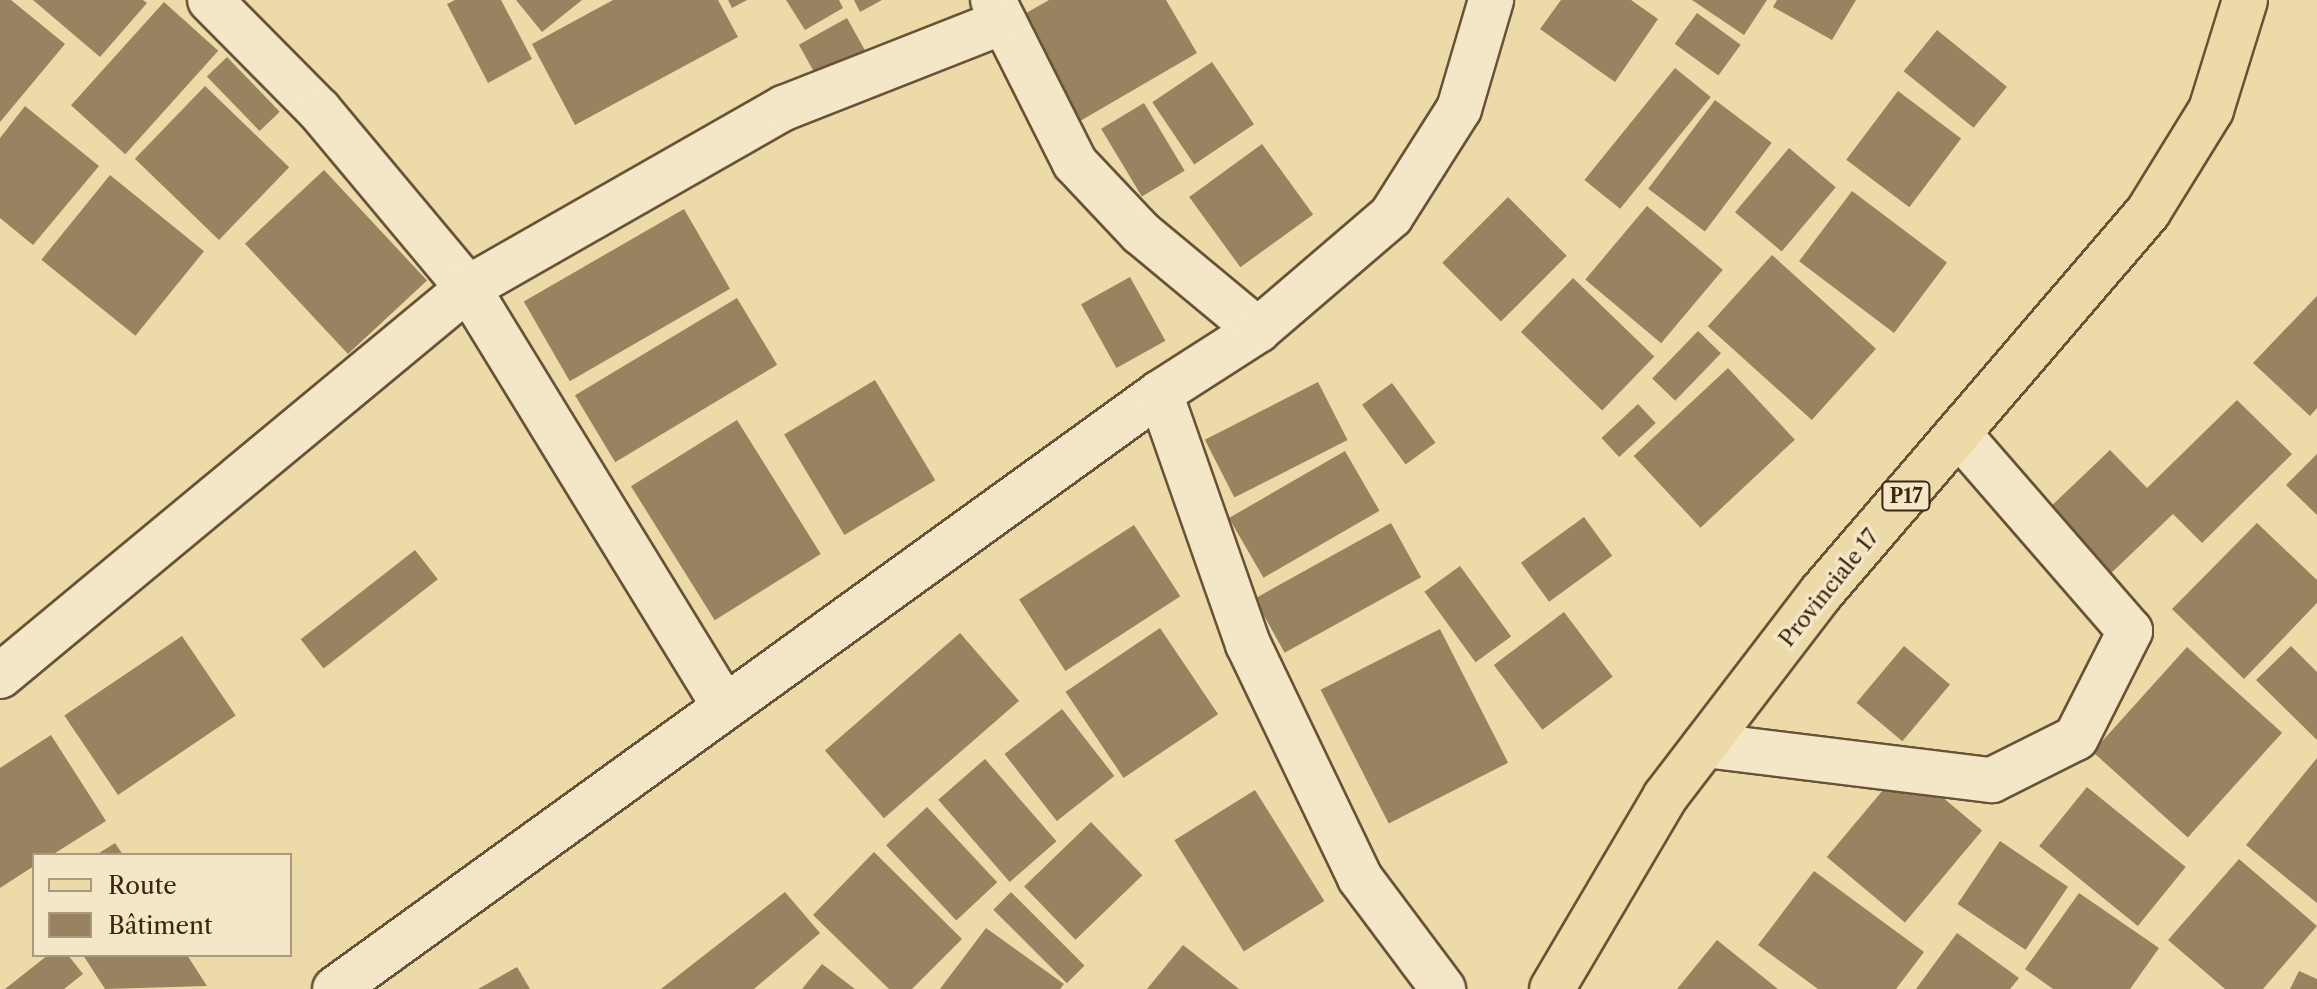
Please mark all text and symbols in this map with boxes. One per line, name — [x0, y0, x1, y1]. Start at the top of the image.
road number: P17 — [1880, 480, 1932, 512]
street label: Provinciale 17 — [1774, 524, 1884, 652]
legend — [32, 853, 292, 957]
text: Route — [108, 871, 177, 900]
text: Bâtiment — [108, 911, 213, 940]

